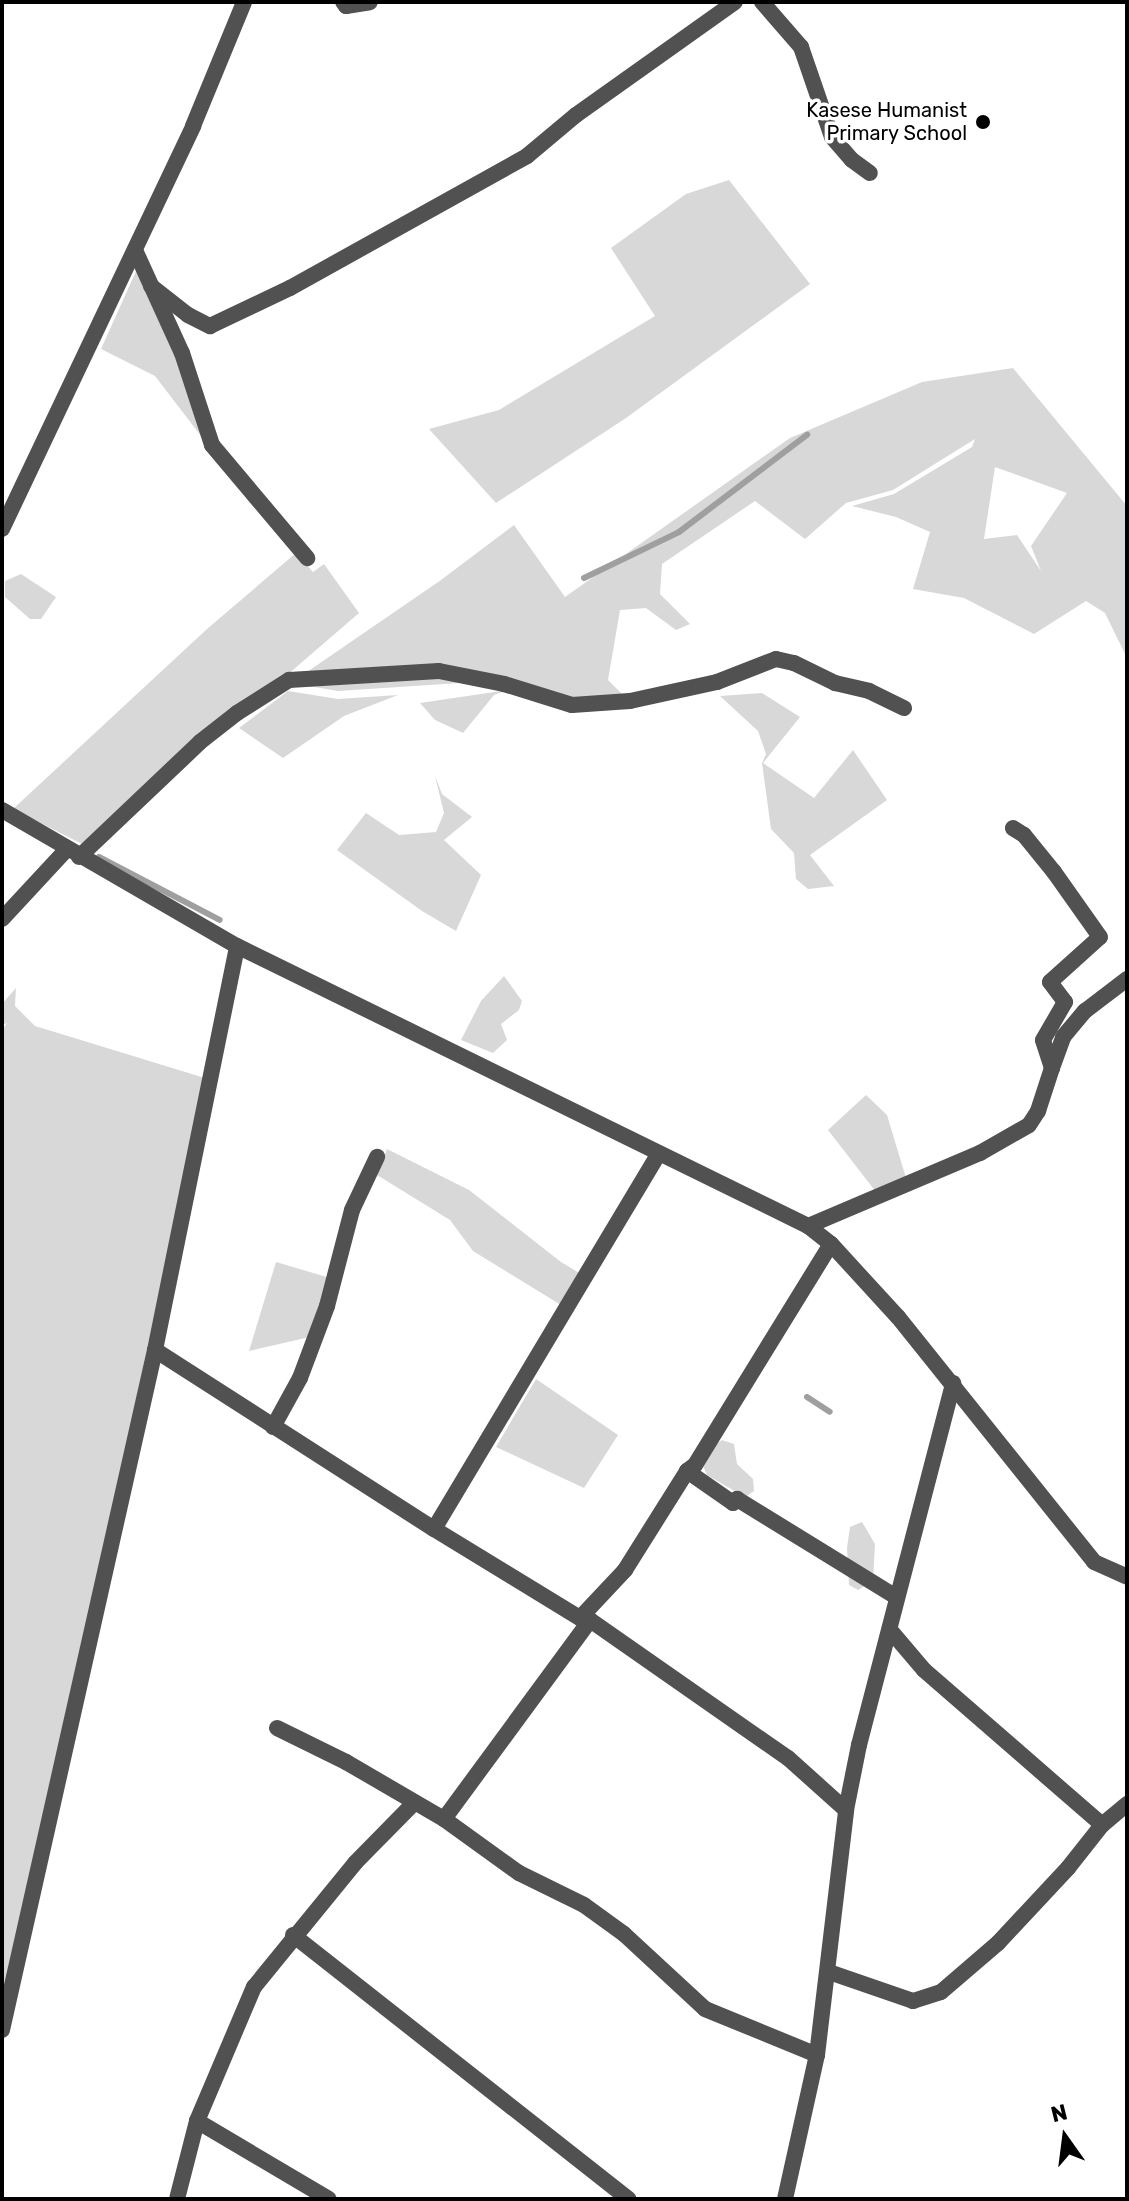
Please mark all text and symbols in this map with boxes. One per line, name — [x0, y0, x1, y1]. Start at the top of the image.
place label: Kasese Humanist Primary School — [806, 98, 967, 145]
marker: Kasese Humanist Primary School — [974, 113, 992, 131]
north arrow — [1025, 2097, 1105, 2177]
text: N — [1048, 2098, 1070, 2128]

